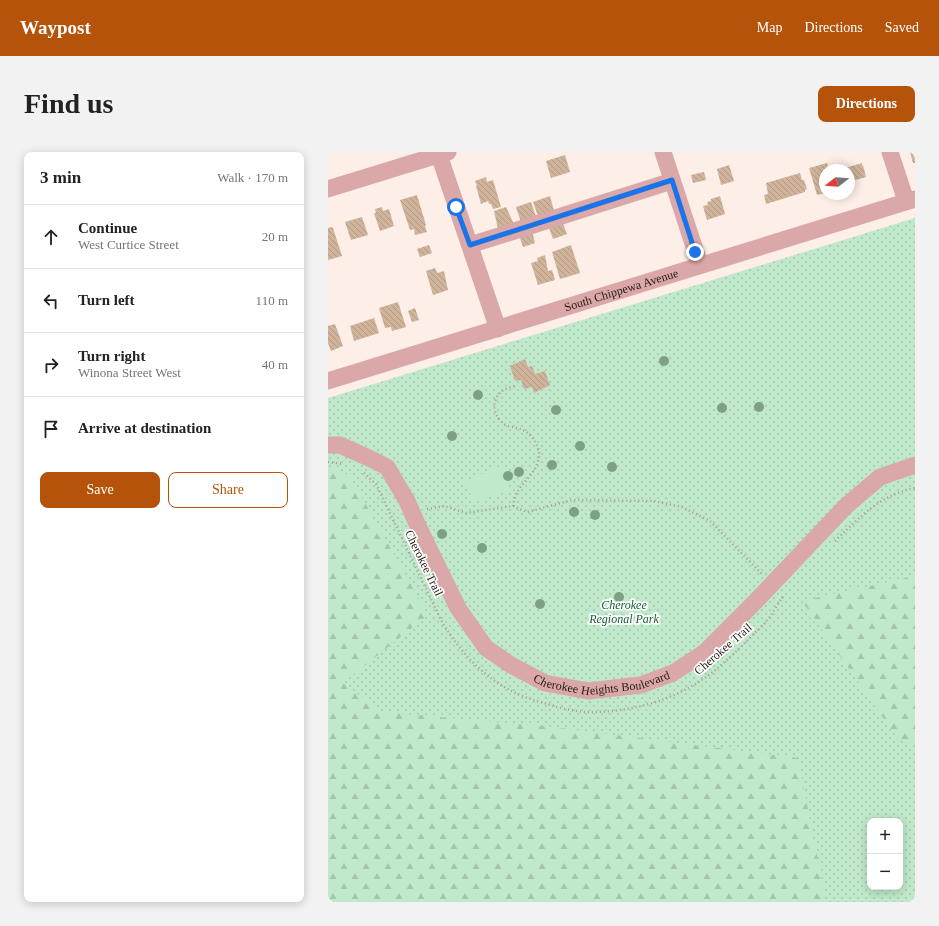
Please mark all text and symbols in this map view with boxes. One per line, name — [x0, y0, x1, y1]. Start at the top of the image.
text: Waypost — [20, 17, 91, 38]
text: Map — [757, 20, 782, 35]
text: Directions — [804, 20, 863, 35]
text: Saved — [885, 20, 919, 35]
button: Directions — [818, 86, 915, 122]
text: Find us — [24, 88, 114, 119]
north arrow — [819, 164, 855, 200]
text: 3 min — [40, 168, 81, 187]
text: Walk · 170 m — [217, 170, 288, 185]
route start — [447, 198, 465, 216]
text: Continue — [78, 220, 137, 236]
icon: ahead — [40, 226, 62, 248]
text: 20 m — [262, 229, 288, 244]
text: West Curtice Street — [78, 237, 179, 252]
route end — [686, 243, 704, 261]
street label: South Chippewa Avenue — [563, 266, 680, 314]
icon: left — [40, 290, 62, 312]
text: Turn left — [78, 292, 135, 308]
text: 110 m — [256, 293, 288, 308]
text: Turn right — [78, 348, 145, 364]
icon: right — [40, 354, 62, 376]
text: 40 m — [262, 357, 288, 372]
text: Winona Street West — [78, 365, 181, 380]
icon: arrive — [40, 418, 62, 440]
text: Arrive at destination — [78, 420, 211, 436]
button: Save — [40, 472, 160, 508]
button: Share — [168, 472, 288, 508]
street label: Cherokee Trail — [402, 528, 446, 599]
park label: Cherokee Regional Park — [588, 598, 659, 626]
street label: Cherokee Trail — [691, 620, 755, 678]
street label: Cherokee Heights Boulevard — [532, 665, 672, 681]
text: Cherokee Heights Boulevard — [531, 668, 672, 698]
map controls — [867, 818, 903, 890]
button: + — [867, 818, 903, 854]
button: − — [867, 854, 903, 890]

